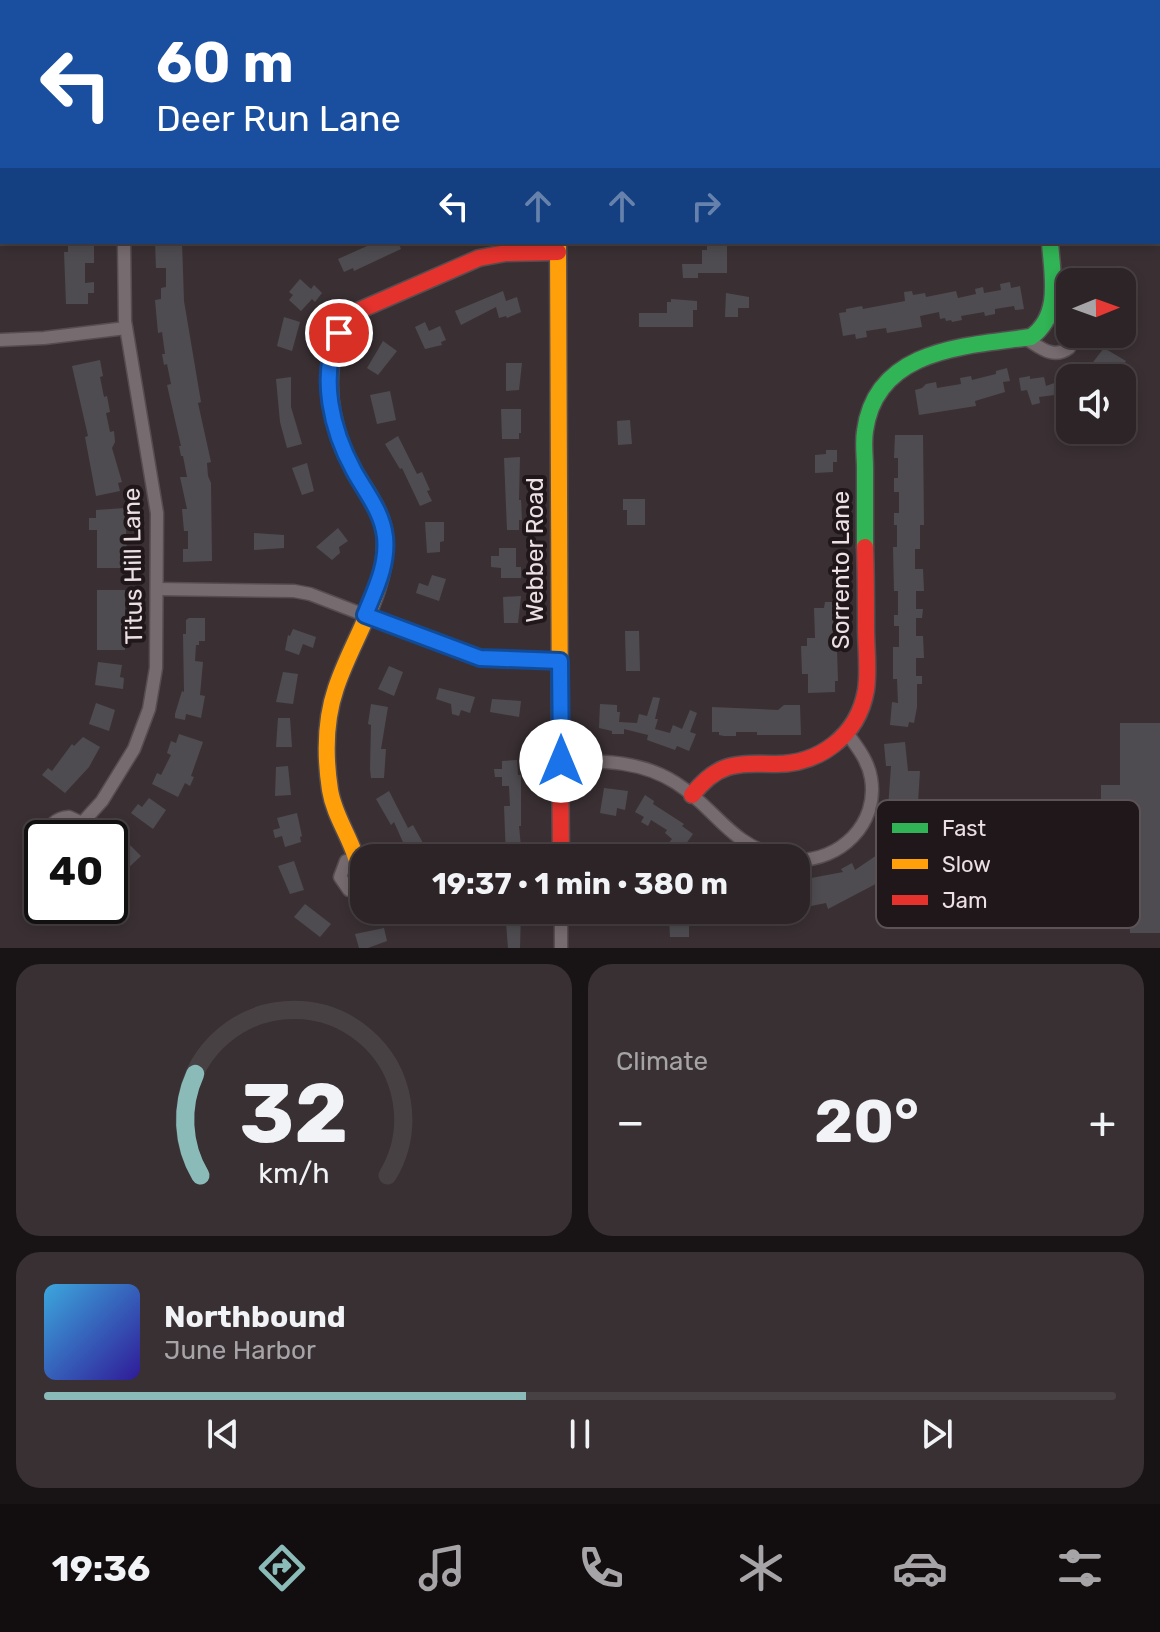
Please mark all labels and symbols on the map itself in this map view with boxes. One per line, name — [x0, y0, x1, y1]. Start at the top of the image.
north arrow — [1056, 268, 1136, 348]
pin — [305, 299, 373, 367]
street label: Webber Road — [521, 477, 549, 623]
street label: Titus Hill Lane — [118, 487, 148, 645]
street label: Sorrento Lane — [827, 491, 855, 649]
position arrow — [519, 719, 603, 803]
legend — [876, 800, 1140, 928]
text: Fast — [942, 815, 987, 842]
speed limit sign: 40 — [24, 820, 128, 924]
text: Slow — [942, 851, 991, 878]
text: Jam — [942, 887, 988, 914]

